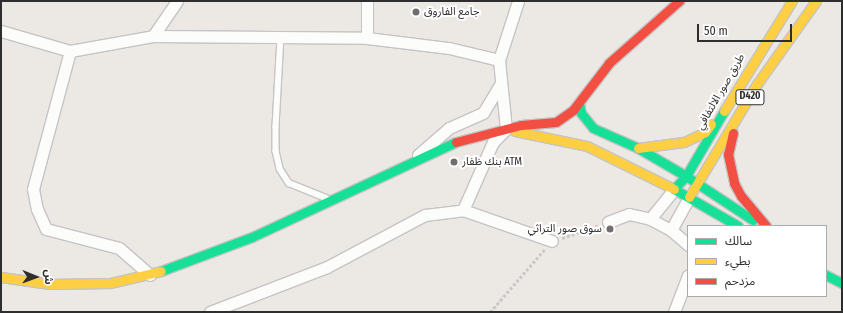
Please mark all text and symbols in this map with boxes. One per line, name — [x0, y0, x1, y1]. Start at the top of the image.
place label: جامع الفاروق — [424, 5, 479, 19]
marker: جامع الفاروق — [411, 7, 421, 17]
scale bar — [699, 16, 794, 42]
text: 50 m — [704, 24, 728, 38]
street label: طريق صور الالتفافي — [694, 52, 748, 132]
road number: D420 — [735, 89, 765, 105]
place label: بنك ظفار ATM — [462, 155, 522, 169]
marker: بنك ظفار ATM — [449, 157, 459, 167]
place label: سوق صور التراثي — [528, 222, 602, 236]
marker: سوق صور التراثي — [605, 224, 615, 234]
legend — [687, 225, 827, 297]
text: سالك — [725, 234, 752, 248]
text: بطيء — [725, 254, 751, 268]
north arrow — [16, 257, 56, 297]
text: ش — [42, 270, 55, 285]
text: مزدحم — [725, 274, 755, 288]

